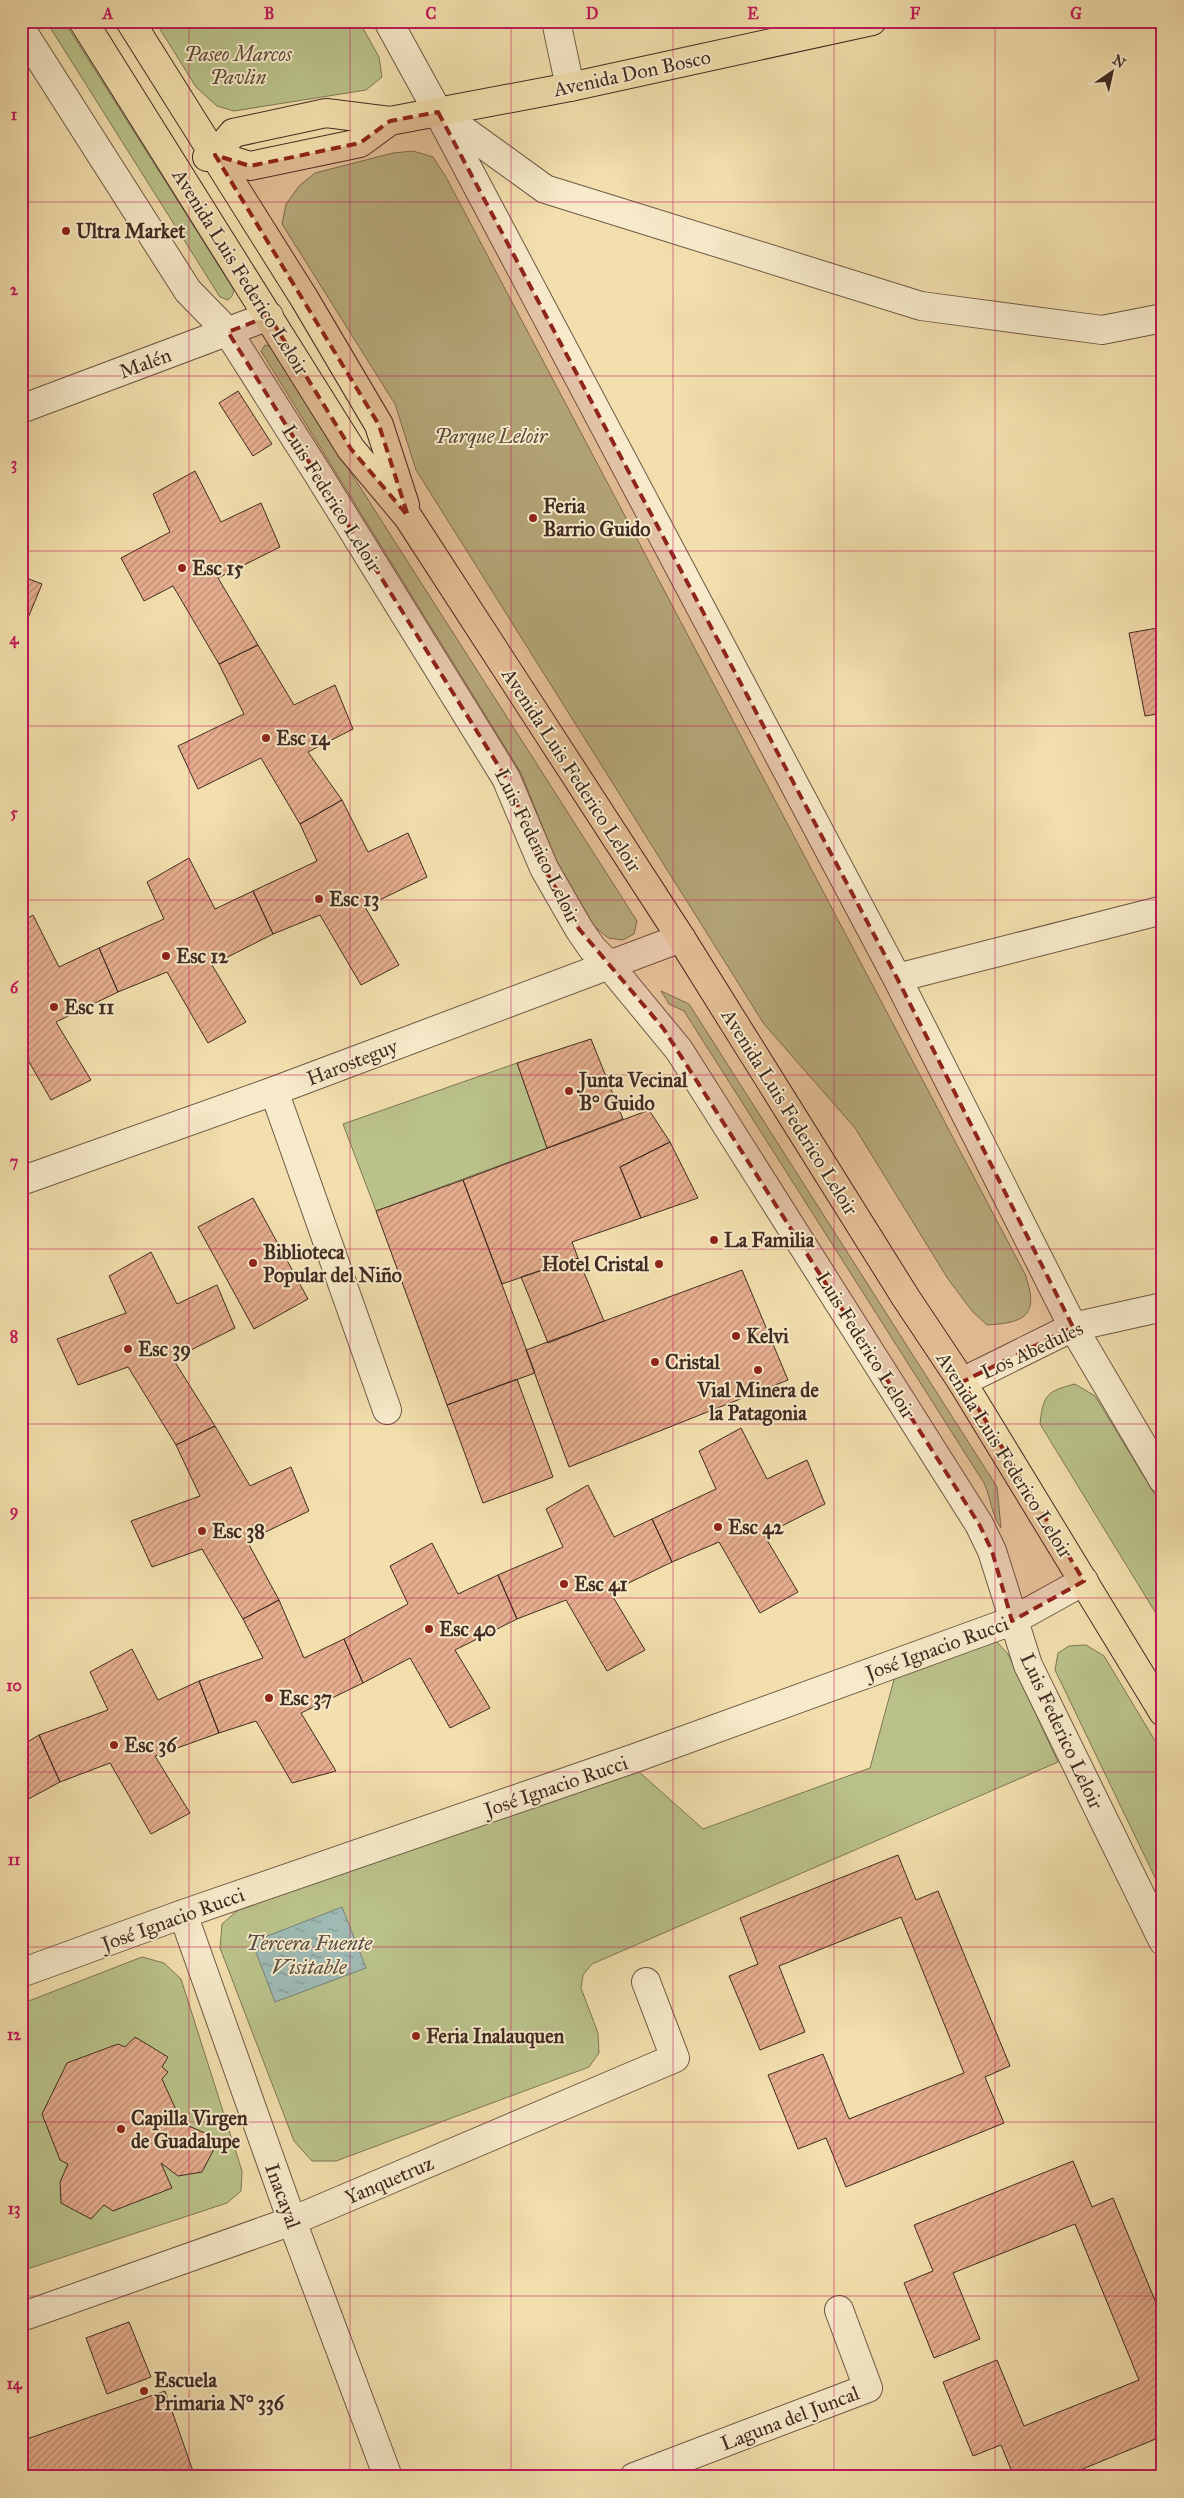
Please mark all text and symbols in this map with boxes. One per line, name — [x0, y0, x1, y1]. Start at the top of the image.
text: A — [102, 4, 114, 23]
text: B — [264, 4, 274, 23]
text: C — [426, 4, 437, 23]
text: D — [586, 4, 599, 23]
text: E — [747, 4, 759, 23]
text: F — [910, 4, 921, 23]
text: G — [1070, 4, 1082, 23]
park label: Paseo Marcos Pavlin — [184, 42, 293, 89]
street label: Avenida Don Bosco — [550, 45, 713, 102]
north arrow — [1086, 48, 1136, 98]
text: N — [1109, 51, 1129, 72]
text: 1 — [11, 105, 18, 124]
street label: Avenida Luis Federico Leloir — [167, 164, 315, 380]
place label: Ultra Market — [76, 219, 186, 243]
marker: Ultra Market — [60, 225, 72, 237]
text: 2 — [10, 280, 19, 299]
street label: Malén — [116, 343, 174, 383]
street label: Luis Federico Leloir — [277, 420, 387, 577]
park label: Parque Leloir — [435, 424, 549, 448]
text: 3 — [11, 454, 17, 474]
place label: Feria Barrio Guido — [543, 494, 651, 541]
marker: Feria Barrio Guido — [527, 512, 539, 524]
place label: Esc 15 — [192, 556, 244, 580]
marker: Esc 15 — [176, 562, 188, 574]
text: 4 — [10, 629, 20, 649]
street label: Avenida Luis Federico Leloir — [497, 663, 647, 877]
place label: Esc 14 — [276, 726, 330, 751]
marker: Esc 14 — [260, 732, 272, 744]
street label: Luis Federico Leloir — [490, 765, 586, 927]
text: 5 — [10, 803, 18, 822]
place label: Esc 13 — [329, 887, 379, 912]
marker: Esc 13 — [313, 893, 325, 905]
place label: Esc 12 — [176, 944, 229, 968]
marker: Esc 12 — [160, 950, 172, 962]
text: 6 — [10, 978, 19, 997]
place label: Esc 11 — [64, 995, 114, 1019]
marker: Esc 11 — [48, 1001, 60, 1013]
street label: Avenida Luis Federico Leloir — [716, 1004, 864, 1220]
street label: Harosteguy — [303, 1033, 402, 1091]
place label: Junta Vecinal B° Guido — [576, 1068, 688, 1115]
marker: Junta Vecinal B° Guido — [563, 1085, 575, 1097]
text: 7 — [10, 1152, 19, 1171]
place label: La Familia — [724, 1228, 815, 1252]
marker: La Familia — [708, 1234, 720, 1246]
place label: Biblioteca Popular del Niño — [263, 1240, 402, 1288]
place label: Hotel Cristal — [542, 1252, 650, 1276]
marker: Biblioteca Popular del Niño — [247, 1257, 259, 1269]
marker: Hotel Cristal — [653, 1258, 665, 1270]
street label: Luis Federico Leloir — [811, 1267, 921, 1424]
street label: Los Abedules — [977, 1316, 1087, 1384]
place label: Kelvi — [746, 1324, 789, 1348]
text: 8 — [10, 1327, 18, 1346]
marker: Kelvi — [730, 1330, 742, 1342]
place label: Esc 39 — [138, 1337, 191, 1362]
marker: Esc 39 — [122, 1343, 134, 1355]
street label: Avenida Luis Federico Leloir — [931, 1347, 1079, 1563]
place label: Cristal — [665, 1350, 720, 1374]
marker: Cristal — [649, 1356, 661, 1368]
marker: Vial Minera de la Patagonia — [752, 1364, 764, 1376]
place label: Vial Minera de la Patagonia — [696, 1378, 819, 1426]
text: 9 — [10, 1501, 18, 1521]
place label: Esc 42 — [728, 1515, 785, 1540]
place label: Esc 38 — [212, 1519, 265, 1544]
marker: Esc 42 — [712, 1521, 724, 1533]
marker: Esc 38 — [196, 1525, 208, 1537]
place label: Esc 41 — [574, 1572, 628, 1597]
marker: Esc 41 — [558, 1578, 570, 1590]
street label: José Ignacio Rucci — [860, 1611, 1012, 1687]
place label: Esc 40 — [439, 1617, 497, 1642]
marker: Esc 40 — [423, 1623, 435, 1635]
street label: Luis Federico Leloir — [1015, 1649, 1109, 1813]
text: 10 — [6, 1676, 22, 1695]
place label: Esc 37 — [279, 1686, 332, 1711]
marker: Esc 37 — [263, 1692, 275, 1704]
place label: Esc 36 — [124, 1733, 178, 1758]
marker: Esc 36 — [108, 1739, 120, 1751]
street label: José Ignacio Rucci — [479, 1750, 632, 1823]
text: 11 — [8, 1850, 21, 1869]
street label: José Ignacio Rucci — [96, 1882, 248, 1958]
water label: Tercera Fuente Visitable — [246, 1930, 373, 1980]
place label: Feria Inalauquen — [426, 2024, 565, 2049]
text: 12 — [7, 2025, 22, 2044]
marker: Feria Inalauquen — [410, 2030, 422, 2042]
place label: Capilla Virgen de Guadalupe — [131, 2106, 248, 2154]
marker: Capilla Virgen de Guadalupe — [115, 2123, 127, 2135]
street label: Yanquetruz — [341, 2151, 437, 2210]
street label: Inacayal — [260, 2160, 306, 2232]
text: 13 — [8, 2199, 20, 2219]
place label: Escuela Primaria N° 336 — [154, 2368, 286, 2416]
text: 14 — [6, 2374, 23, 2394]
street label: Laguna del Juncal — [717, 2380, 864, 2456]
marker: Escuela Primaria N° 336 — [138, 2385, 150, 2397]

